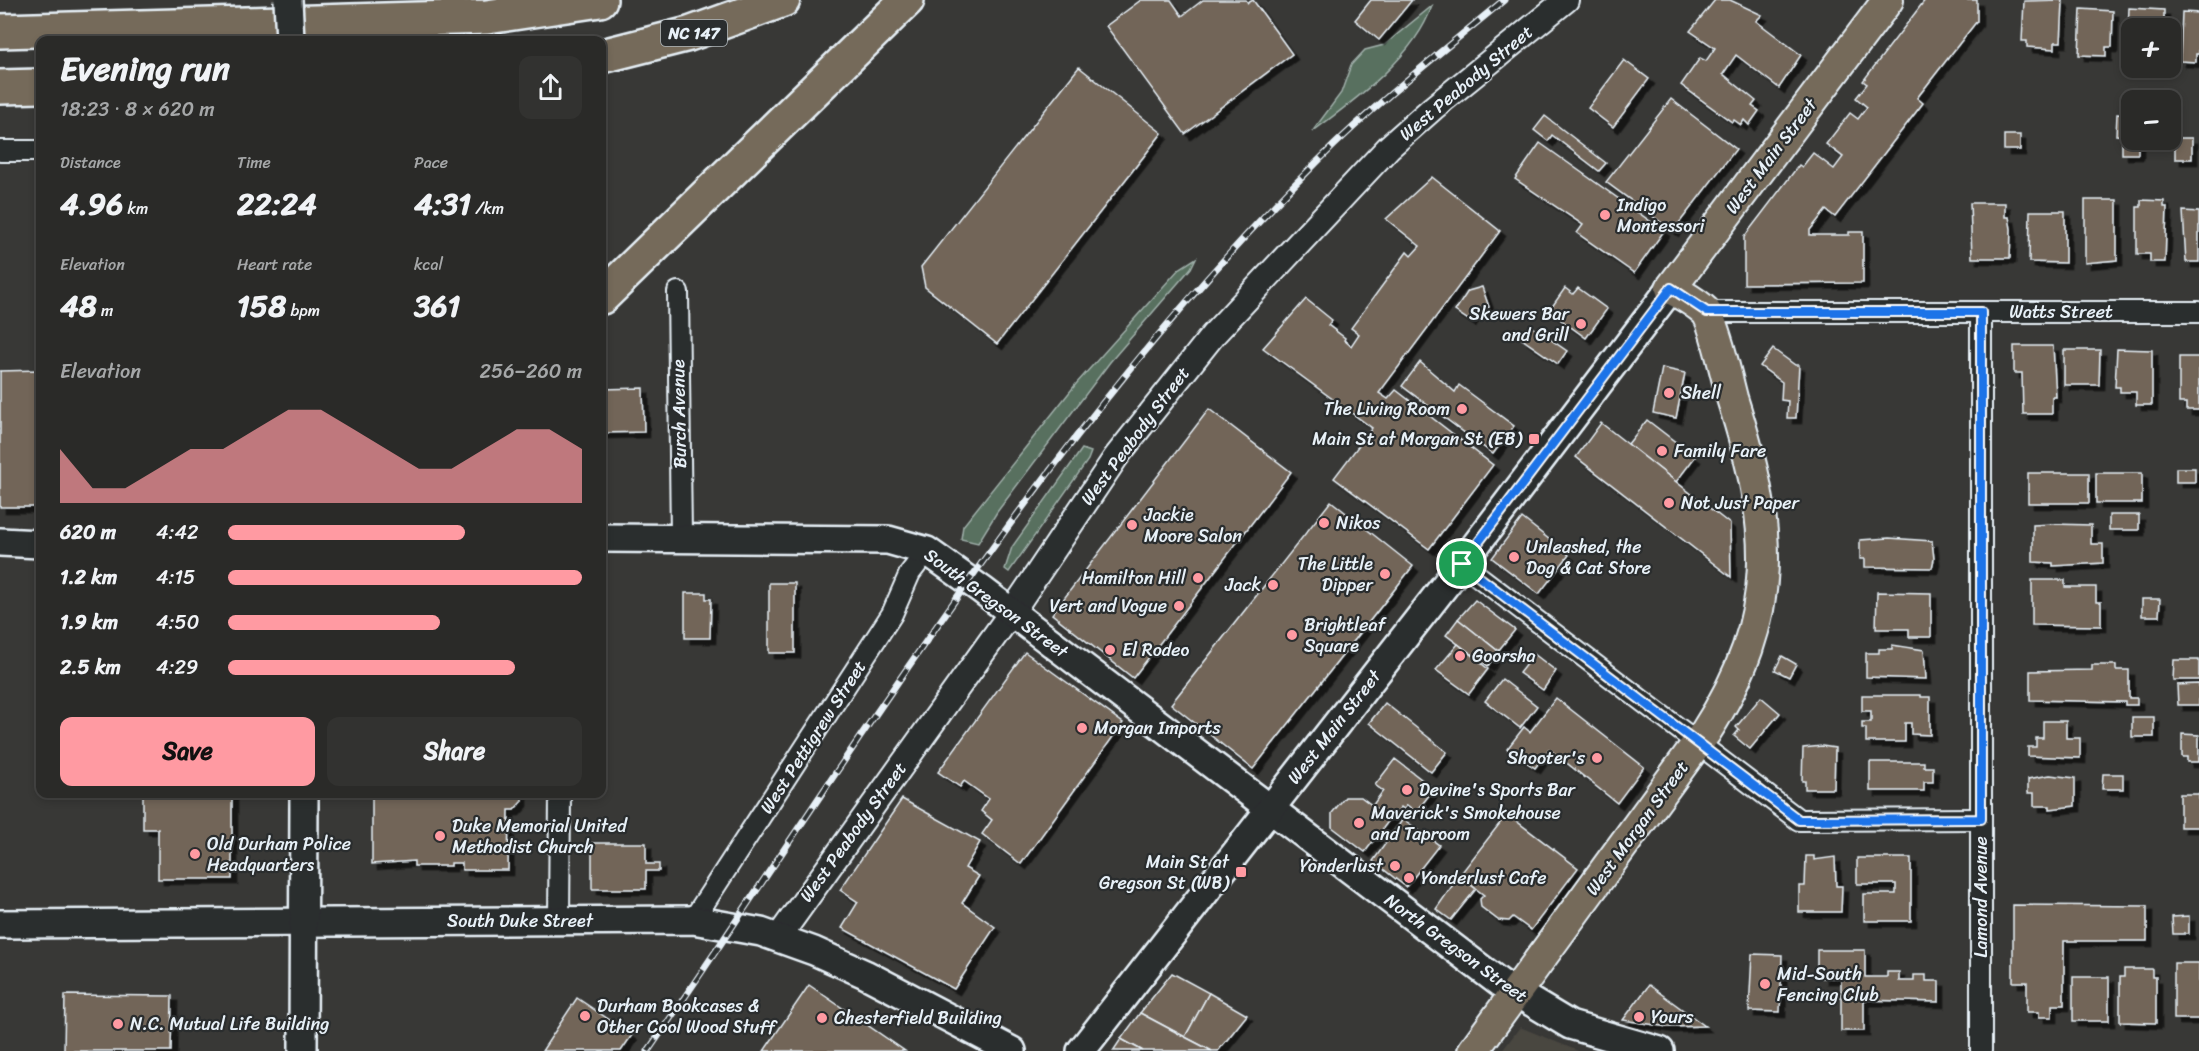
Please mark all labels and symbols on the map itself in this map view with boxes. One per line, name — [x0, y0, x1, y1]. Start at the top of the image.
street label: West Peabody Street — [1392, 17, 1540, 149]
road number: NC 147 — [661, 20, 727, 46]
street label: West Main Street — [1717, 91, 1826, 221]
place label: Indigo Montessori — [1616, 189, 1706, 242]
marker: Indigo Montessori — [1598, 208, 1612, 222]
street label: Watts Street — [2009, 296, 2113, 328]
place label: Skewers Bar and Grill — [1469, 298, 1571, 351]
marker: Skewers Bar and Grill — [1574, 317, 1588, 331]
street label: Burch Avenue — [662, 359, 696, 469]
street label: West Peabody Street — [1072, 359, 1198, 512]
place label: Shell — [1681, 377, 1722, 409]
marker: Shell — [1662, 386, 1676, 400]
place label: The Living Room — [1323, 393, 1450, 425]
marker: The Living Room — [1455, 402, 1469, 416]
place label: Main St at Morgan St (EB) — [1312, 423, 1524, 455]
marker: Main St at Morgan St (EB) — [1527, 432, 1541, 446]
place label: Family Fare — [1674, 435, 1766, 467]
marker: Family Fare — [1655, 444, 1669, 458]
place label: Not Just Paper — [1681, 487, 1801, 519]
marker: Not Just Paper — [1662, 496, 1676, 510]
place label: Jackie Moore Salon — [1143, 499, 1242, 552]
place label: Nikos — [1336, 507, 1381, 539]
marker: Nikos — [1317, 516, 1331, 530]
marker: Jackie Moore Salon — [1125, 518, 1139, 532]
place label: Unleashed, the Dog & Cat Store — [1526, 531, 1651, 584]
pin — [1436, 538, 1487, 589]
street label: South Gregson Street — [917, 539, 1076, 667]
place label: The Little Dipper — [1298, 548, 1375, 601]
marker: Unleashed, the Dog & Cat Store — [1507, 550, 1521, 564]
place label: Hamilton Hill — [1082, 562, 1187, 594]
marker: The Little Dipper — [1378, 567, 1392, 581]
place label: Jack — [1224, 569, 1261, 601]
marker: Hamilton Hill — [1191, 571, 1205, 585]
marker: Jack — [1266, 578, 1280, 592]
place label: Vert and Vogue — [1050, 590, 1167, 622]
marker: Vert and Vogue — [1172, 599, 1186, 613]
place label: Brightleaf Square — [1304, 609, 1388, 662]
marker: Brightleaf Square — [1285, 628, 1299, 642]
place label: El Rodeo — [1122, 634, 1190, 666]
place label: Goorsha — [1472, 640, 1536, 672]
marker: El Rodeo — [1103, 643, 1117, 657]
marker: Goorsha — [1453, 649, 1467, 663]
street label: West Pettigrew Street — [751, 653, 875, 820]
street label: West Main Street — [1279, 662, 1390, 791]
place label: Morgan Imports — [1094, 712, 1221, 744]
marker: Morgan Imports — [1075, 721, 1089, 735]
place label: Shooter's — [1507, 742, 1586, 774]
marker: Shooter's — [1590, 751, 1604, 765]
street label: West Morgan Street — [1577, 753, 1697, 902]
street label: West Peabody Street — [791, 755, 915, 909]
place label: Devine's Sports Bar — [1419, 774, 1576, 806]
marker: Devine's Sports Bar — [1400, 783, 1414, 797]
place label: Maverick's Smokehouse and Taproom — [1371, 797, 1561, 850]
place label: Duke Memorial United Methodist Church — [452, 810, 628, 863]
marker: Maverick's Smokehouse and Taproom — [1352, 816, 1366, 830]
place label: Old Durham Police Headquarters — [207, 828, 351, 881]
marker: Duke Memorial United Methodist Church — [433, 829, 447, 843]
street label: Lamond Avenue — [1965, 836, 1997, 958]
place label: Main St at Gregson St (WB) — [1099, 846, 1231, 899]
marker: Old Durham Police Headquarters — [188, 847, 202, 861]
place label: Yonderlust — [1300, 850, 1384, 882]
marker: Yonderlust — [1388, 859, 1402, 873]
place label: Yonderlust Cafe — [1421, 862, 1546, 894]
marker: Main St at Gregson St (WB) — [1234, 865, 1248, 879]
marker: Yonderlust Cafe — [1402, 871, 1416, 885]
street label: North Gregson Street — [1377, 885, 1535, 1011]
street label: South Duke Street — [447, 905, 594, 937]
place label: Mid-South Fencing Club — [1777, 958, 1879, 1011]
marker: Mid-South Fencing Club — [1758, 977, 1772, 991]
place label: Durham Bookcases & Other Cool Wood Stuff — [597, 990, 778, 1043]
place label: Yours — [1651, 1001, 1694, 1033]
place label: Chesterfield Building — [834, 1002, 1002, 1034]
place label: N.C. Mutual Life Building — [130, 1008, 329, 1040]
marker: Durham Bookcases & Other Cool Wood Stuff — [578, 1009, 592, 1023]
marker: Yours — [1632, 1010, 1646, 1024]
marker: Chesterfield Building — [815, 1011, 829, 1025]
marker: N.C. Mutual Life Building — [111, 1017, 125, 1031]

